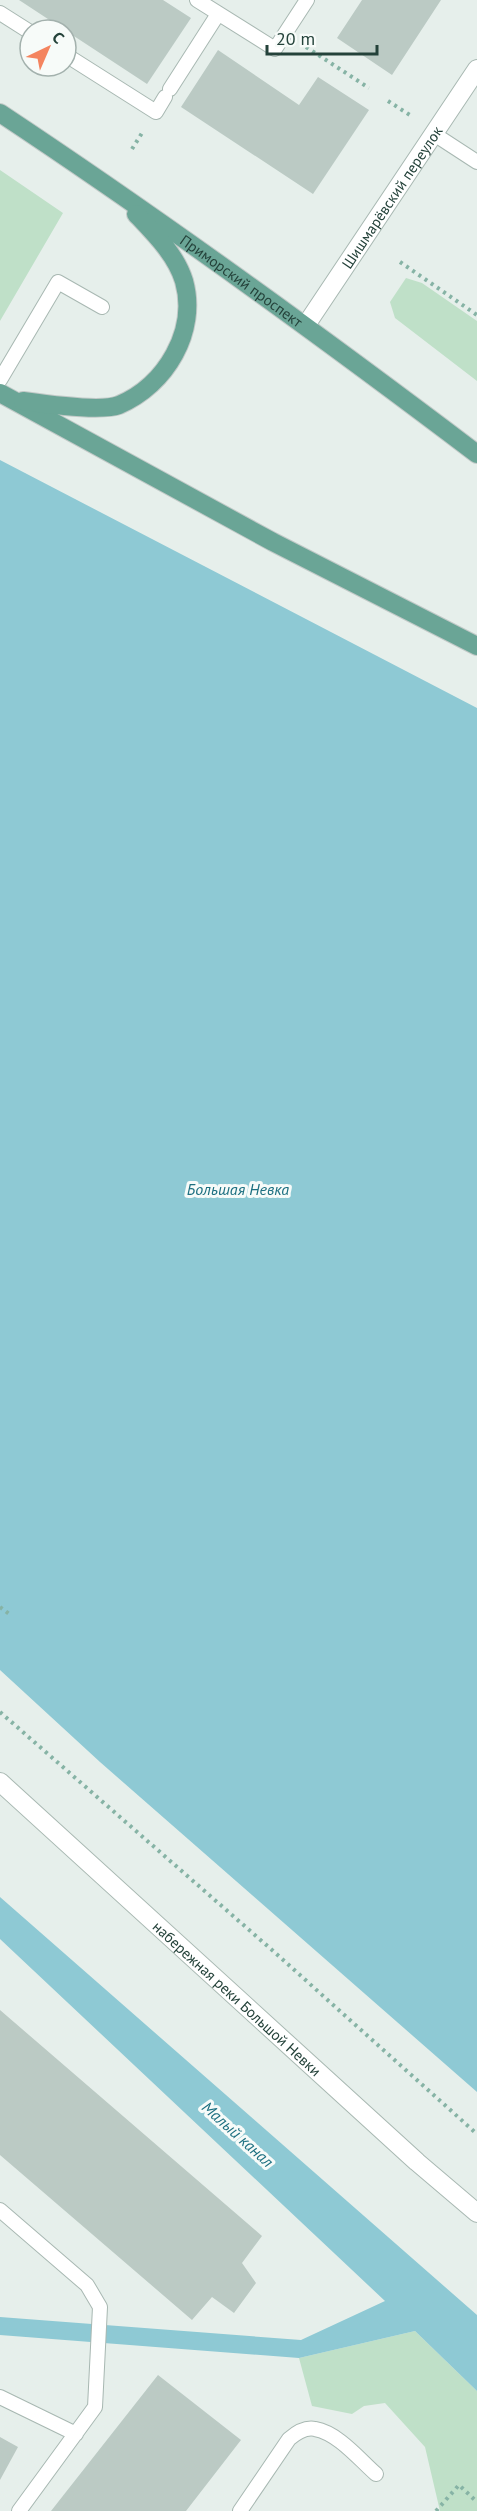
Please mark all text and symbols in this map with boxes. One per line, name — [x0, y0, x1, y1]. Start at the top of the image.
north arrow — [18, 18, 78, 78]
scale bar — [267, 18, 376, 56]
text: С — [48, 27, 69, 48]
text: 20 m — [276, 27, 315, 50]
street label: Шишмарёвский переулок — [337, 121, 447, 272]
street label: Приморский проспект — [177, 230, 307, 331]
water label: Большая Невка — [187, 1179, 289, 1199]
street label: набережная реки Большой Невки — [149, 1917, 325, 2080]
water label: Малый канал — [198, 2097, 278, 2171]

